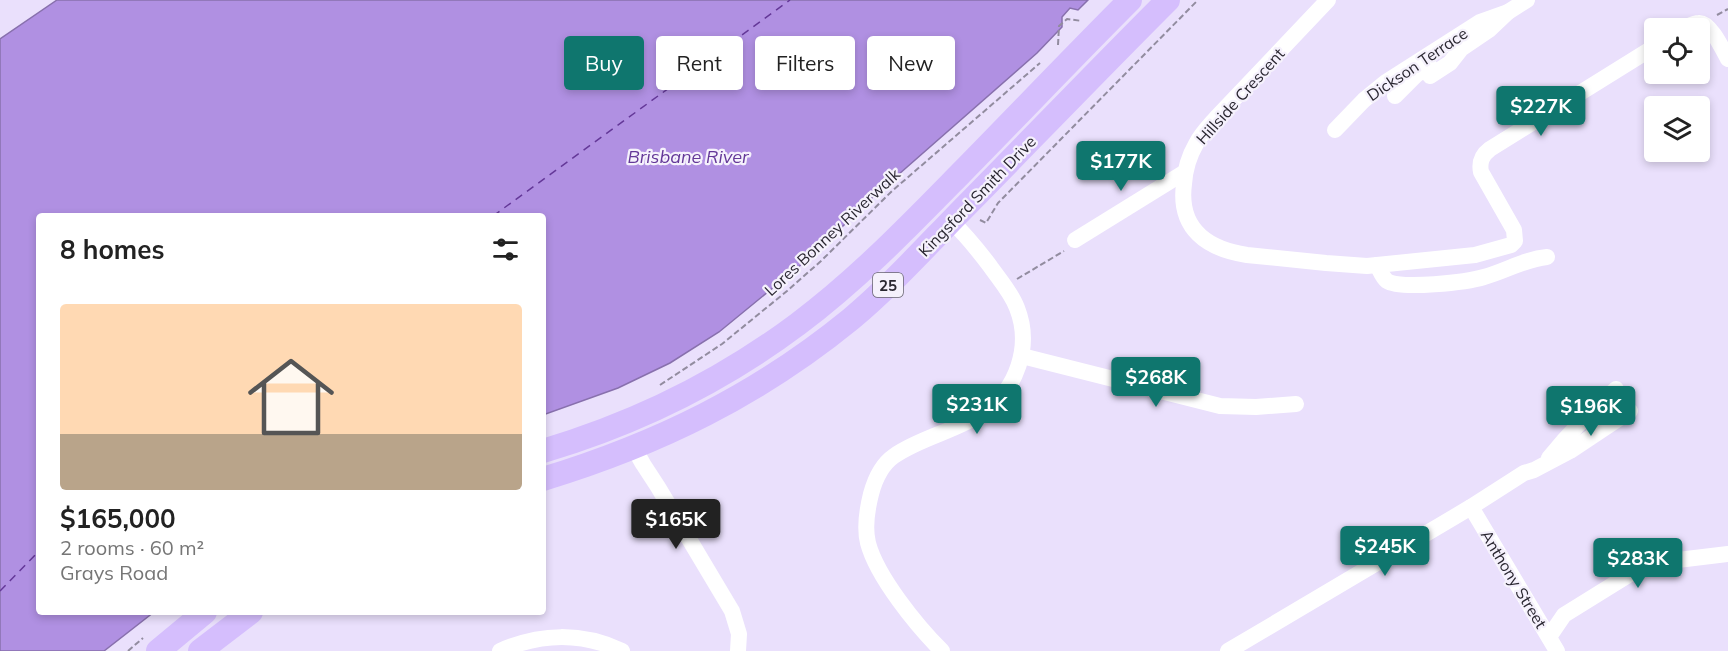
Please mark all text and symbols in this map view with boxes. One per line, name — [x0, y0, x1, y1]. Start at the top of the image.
map controls — [1644, 18, 1710, 162]
button: locate — [1644, 18, 1710, 84]
street label: Dickson Terrace — [1363, 23, 1471, 105]
chip: Buy — [564, 36, 644, 90]
chip: Rent — [656, 36, 743, 90]
chip: Filters — [755, 36, 855, 90]
chip: New — [867, 36, 955, 90]
street label: Hillside Crescent — [1192, 43, 1289, 148]
pin: $227K — [1499, 86, 1583, 137]
text: $227K — [1510, 93, 1572, 118]
button: layers — [1644, 96, 1710, 162]
street label: Kingsford Smith Drive — [914, 131, 1040, 261]
pin: $177K — [1079, 141, 1163, 192]
water label: Brisbane River — [627, 145, 750, 168]
text: $177K — [1090, 148, 1152, 173]
street label: Lores Bonney Riverwalk — [760, 163, 904, 300]
text: 8 homes — [60, 233, 164, 266]
icon: filters — [489, 233, 522, 266]
road number: 25 — [873, 273, 903, 297]
icon: home — [237, 343, 345, 451]
pin: $268K — [1114, 357, 1198, 408]
text: $268K — [1125, 364, 1187, 389]
pin: $231K — [935, 384, 1019, 435]
pin: $196K — [1549, 386, 1633, 437]
text: $231K — [946, 391, 1008, 416]
text: $196K — [1560, 393, 1622, 418]
pin: $165K — [634, 499, 718, 550]
text: $165,000 — [60, 502, 176, 535]
text: $165K — [645, 506, 707, 531]
pin: $245K — [1343, 526, 1427, 577]
street label: Anthony Street — [1477, 526, 1551, 632]
text: $245K — [1354, 533, 1416, 558]
text: 2 rooms · 60 m² — [60, 535, 204, 560]
pin: $283K — [1596, 538, 1680, 589]
text: $283K — [1607, 545, 1669, 570]
text: Grays Road — [60, 560, 168, 585]

